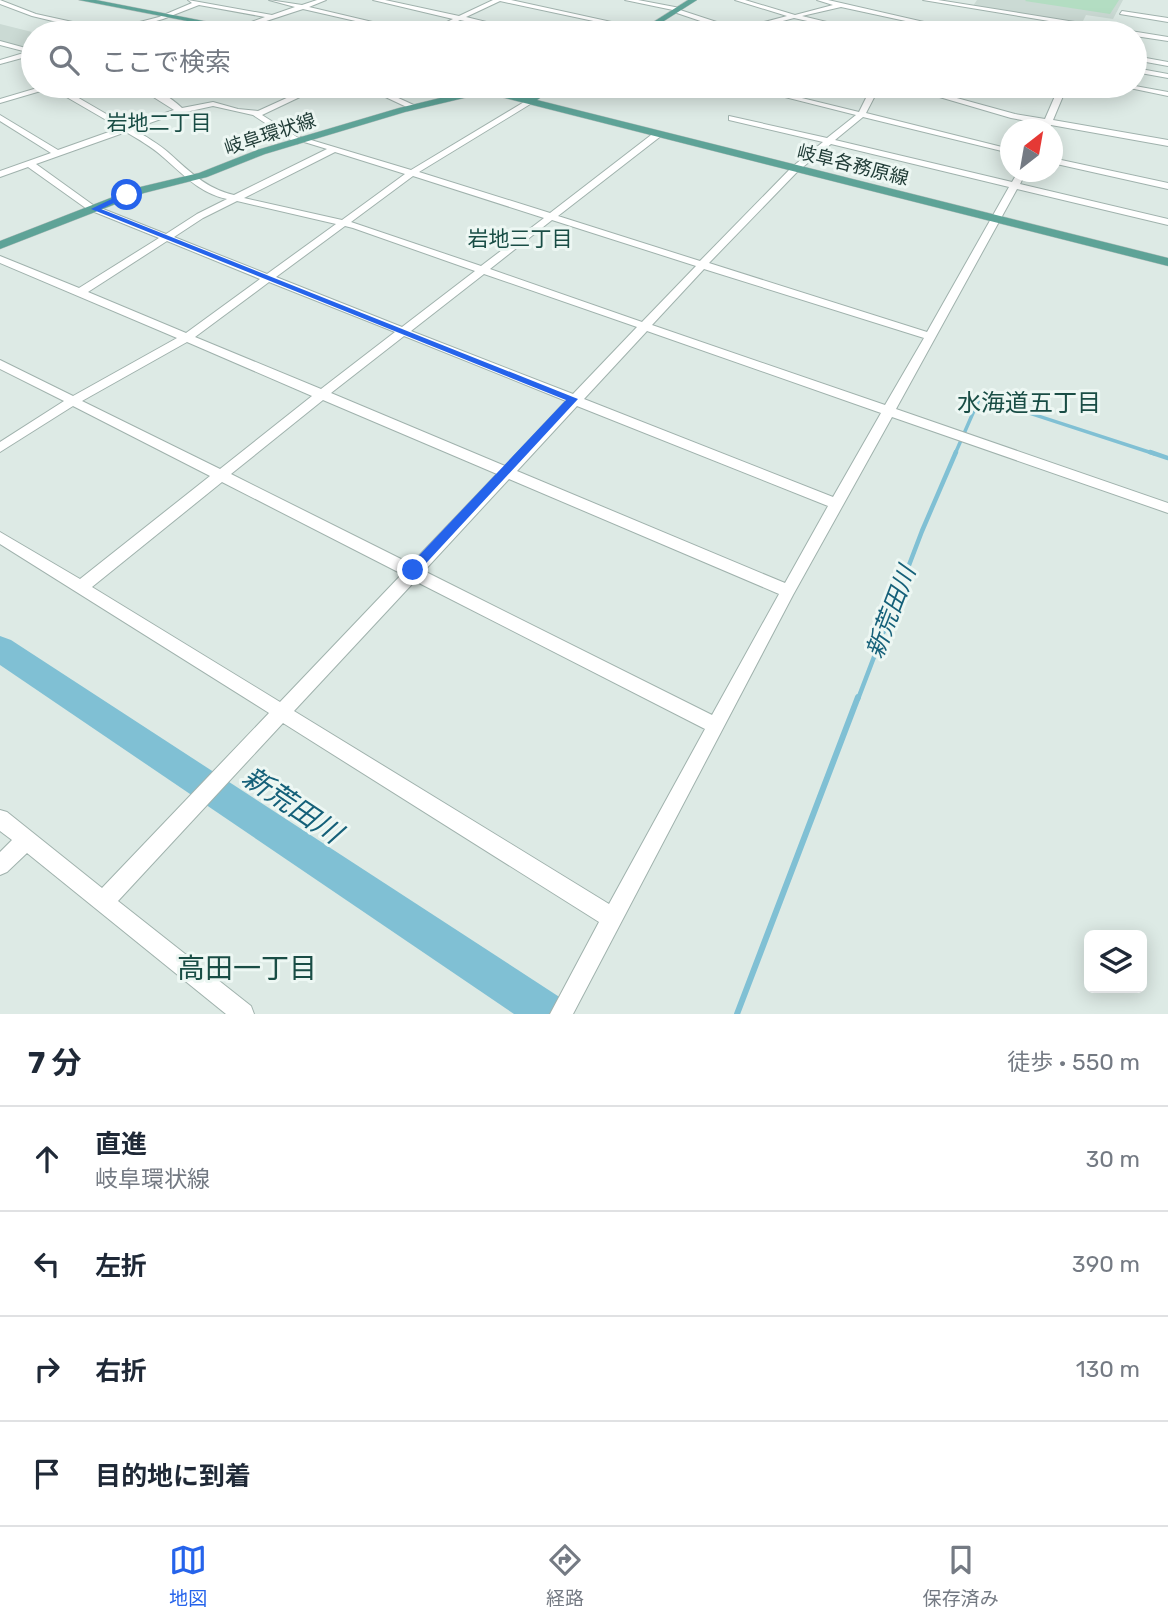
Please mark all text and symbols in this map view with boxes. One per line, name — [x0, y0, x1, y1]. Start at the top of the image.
search box — [21, 21, 1147, 98]
icon: search — [45, 41, 83, 79]
text: ここで検索 — [101, 47, 231, 78]
street label: 岐阜環状線 — [221, 108, 319, 160]
district label: 岩地二丁目 — [107, 110, 212, 135]
north arrow — [1000, 119, 1063, 182]
street label: 岐阜各務原線 — [795, 140, 911, 190]
route start — [111, 179, 142, 210]
district label: 岩地三丁目 — [468, 226, 573, 251]
district label: 水海道五丁目 — [957, 389, 1101, 417]
route end — [397, 554, 428, 585]
water label: 新荒田川 — [861, 559, 922, 662]
water label: 新荒田川 — [236, 760, 350, 852]
map controls — [1084, 930, 1147, 993]
button: layers — [1084, 930, 1147, 993]
district label: 高田一丁目 — [177, 952, 317, 985]
text: 7 分 — [28, 1045, 82, 1081]
text: 徒歩 · 550 m — [1007, 1048, 1140, 1076]
text: 直進 — [95, 1129, 147, 1160]
icon: ahead — [28, 1140, 66, 1178]
text: 30 m — [1085, 1145, 1140, 1173]
text: 岐阜環状線 — [95, 1165, 210, 1193]
icon: left — [28, 1245, 66, 1283]
text: 390 m — [1072, 1250, 1140, 1278]
text: 左折 — [95, 1251, 147, 1282]
icon: right — [28, 1350, 66, 1388]
text: 130 m — [1076, 1355, 1140, 1383]
text: 右折 — [95, 1356, 147, 1387]
icon: arrive — [28, 1455, 66, 1493]
text: 目的地に到着 — [95, 1461, 251, 1492]
tab: 地図 — [169, 1541, 207, 1610]
tab: 経路 — [546, 1541, 584, 1610]
tab: 保存済み — [923, 1541, 999, 1610]

